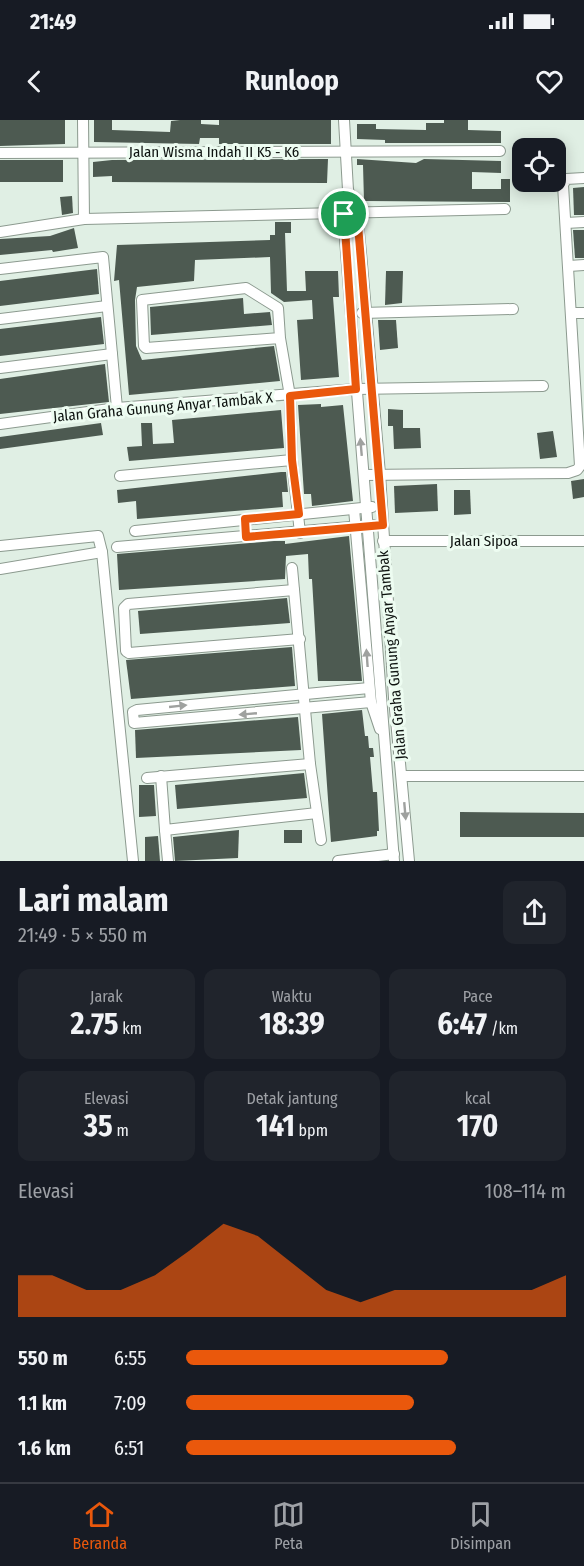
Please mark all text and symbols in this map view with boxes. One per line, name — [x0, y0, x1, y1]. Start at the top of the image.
text: 21:49 — [30, 8, 76, 35]
icon: back — [18, 65, 51, 98]
text: Runloop — [245, 65, 339, 97]
icon: heart — [533, 65, 566, 98]
map controls — [512, 138, 566, 192]
button: locate — [512, 138, 566, 192]
street label: Jalan Wisma Indah II K5 - K6 — [129, 143, 299, 161]
pin — [318, 188, 369, 239]
icon: arrive — [327, 197, 360, 230]
street label: Jalan Graha Gunung Anyar Tambak X — [52, 388, 274, 426]
one-way arrow — [356, 437, 366, 456]
street label: Jalan Sipoa — [450, 532, 518, 550]
street label: Jalan Graha Gunung Anyar Tambak — [374, 550, 410, 760]
one-way arrow — [363, 648, 372, 667]
one-way arrow — [169, 701, 188, 711]
one-way arrow — [238, 709, 257, 719]
one-way arrow — [400, 802, 410, 821]
text: Lari malam — [18, 880, 169, 920]
button: share — [503, 881, 566, 944]
text: 21:49 · 5 × 550 m — [18, 923, 147, 947]
text: Jarak — [90, 987, 123, 1006]
text: Waktu — [272, 987, 312, 1006]
text: Pace — [463, 987, 493, 1006]
text: 2.75 — [71, 1006, 119, 1042]
text: 18:39 — [259, 1006, 325, 1042]
text: 6:47 — [437, 1006, 487, 1042]
text: km — [119, 1019, 142, 1038]
text: /km — [487, 1019, 518, 1038]
text: Elevasi — [84, 1089, 129, 1108]
text: Detak jantung — [246, 1089, 338, 1108]
text: kcal — [465, 1089, 491, 1108]
text: 35 — [84, 1108, 113, 1144]
text: 141 — [256, 1108, 295, 1144]
text: 170 — [457, 1108, 498, 1144]
text: m — [113, 1121, 129, 1140]
text: bpm — [295, 1121, 328, 1140]
text: Elevasi — [18, 1179, 74, 1203]
text: 108–114 m — [485, 1179, 566, 1203]
text: 550 m — [18, 1346, 68, 1370]
text: 6:55 — [114, 1346, 147, 1370]
text: 1.1 km — [18, 1391, 67, 1415]
text: 7:09 — [114, 1391, 146, 1415]
text: 1.6 km — [18, 1436, 71, 1460]
text: 6:51 — [114, 1436, 144, 1460]
tab: Beranda — [73, 1498, 127, 1553]
tab: Peta — [272, 1498, 305, 1553]
tab: Disimpan — [450, 1498, 511, 1553]

